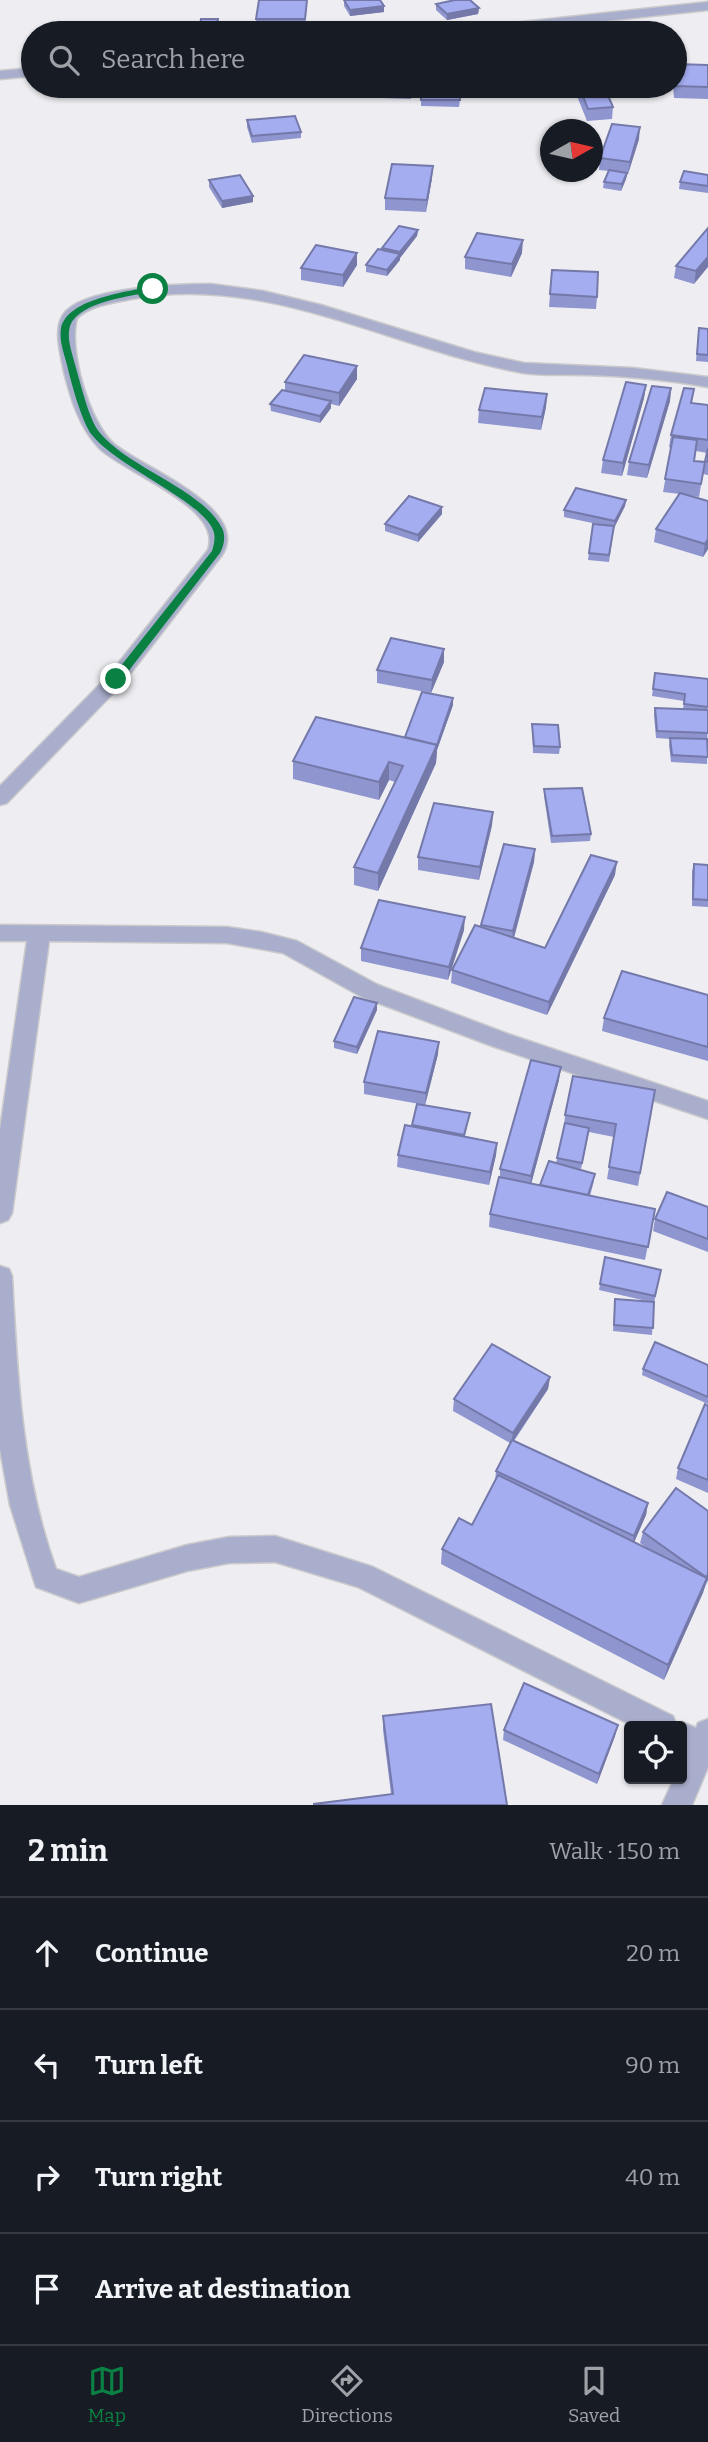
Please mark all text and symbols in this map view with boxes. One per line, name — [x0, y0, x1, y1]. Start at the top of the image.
search box — [21, 21, 687, 98]
icon: search — [45, 41, 83, 79]
text: Search here — [101, 44, 245, 75]
north arrow — [540, 119, 603, 182]
route start — [137, 273, 168, 304]
route end — [100, 663, 131, 694]
map controls — [624, 1721, 687, 1784]
button: locate — [624, 1721, 687, 1784]
text: 2 min — [28, 1833, 108, 1869]
text: Walk · 150 m — [549, 1837, 680, 1865]
icon: ahead — [28, 1934, 66, 1972]
text: Continue — [95, 1938, 209, 1969]
text: 20 m — [626, 1939, 680, 1967]
icon: left — [28, 2046, 66, 2084]
text: Turn left — [95, 2050, 203, 2081]
text: 90 m — [625, 2051, 680, 2079]
icon: right — [28, 2158, 66, 2196]
text: Turn right — [95, 2162, 222, 2193]
text: 40 m — [625, 2163, 680, 2191]
icon: arrive — [28, 2270, 66, 2308]
text: Arrive at destination — [95, 2274, 350, 2305]
tab: Map — [88, 2362, 126, 2427]
tab: Directions — [301, 2362, 393, 2427]
tab: Saved — [568, 2362, 620, 2427]

